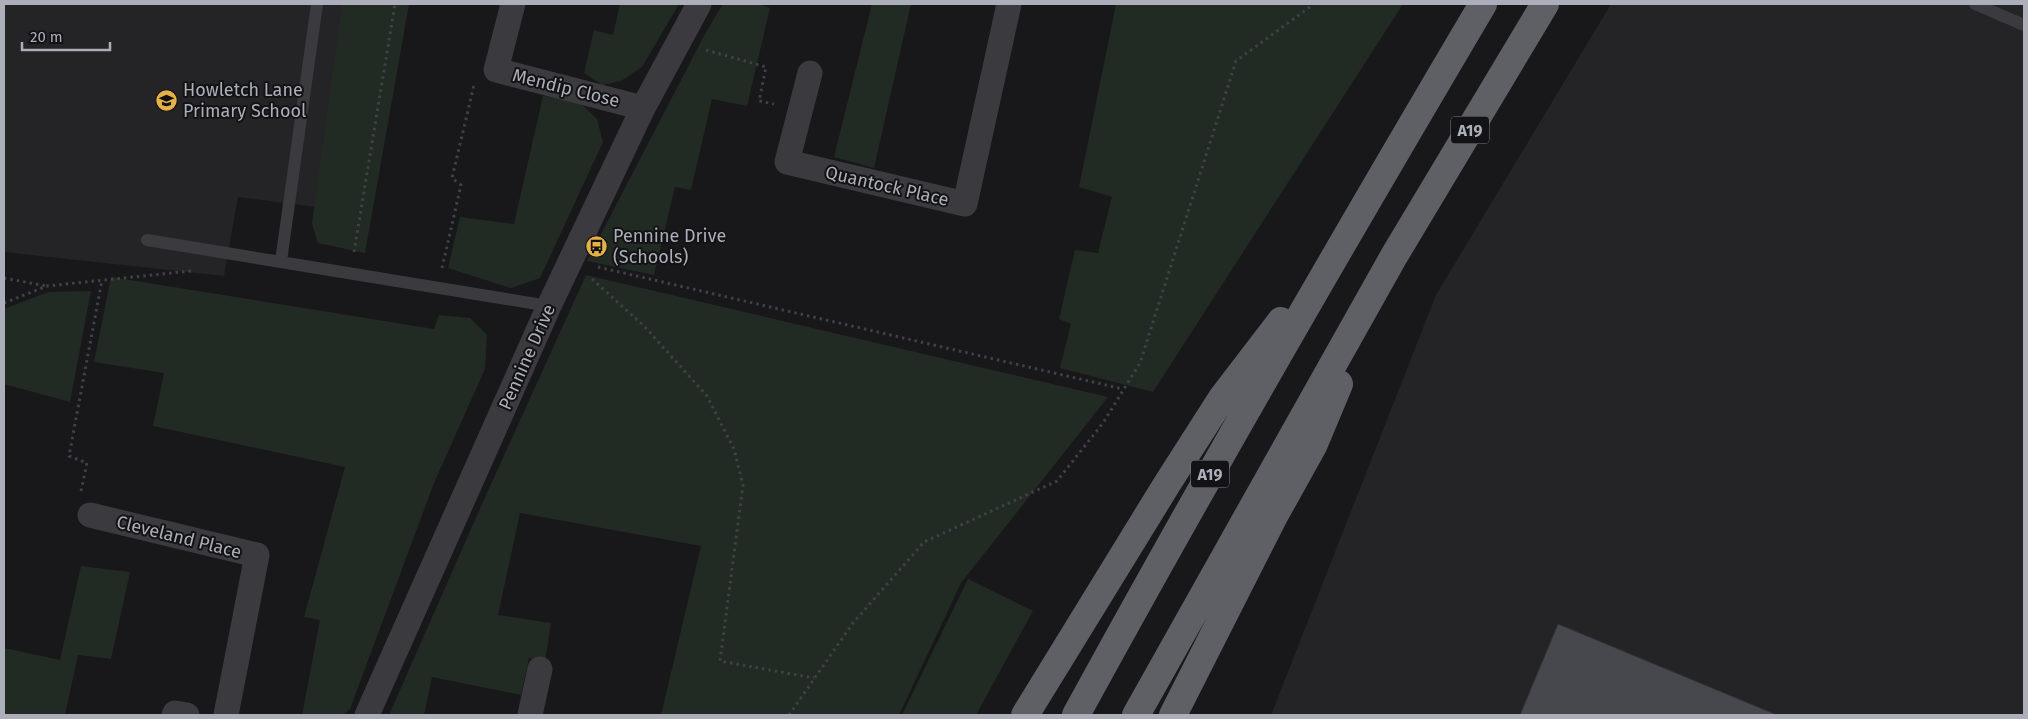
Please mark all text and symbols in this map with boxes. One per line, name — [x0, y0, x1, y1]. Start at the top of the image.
scale bar — [22, 20, 110, 52]
text: 20 m — [30, 28, 63, 46]
street label: Mendip Close — [510, 64, 622, 112]
place label: Howletch Lane Primary School — [183, 79, 306, 122]
school or university icon: Howletch Lane Primary School — [155, 88, 179, 112]
road number: A19 — [1451, 116, 1489, 144]
street label: Quantock Place — [823, 161, 951, 211]
place label: Pennine Drive (Schools) — [613, 225, 726, 268]
bus stop icon: Pennine Drive (Schools) — [585, 234, 609, 258]
street label: Pennine Drive — [494, 301, 560, 413]
road number: A19 — [1191, 460, 1229, 488]
street label: Cleveland Place — [114, 511, 244, 563]

